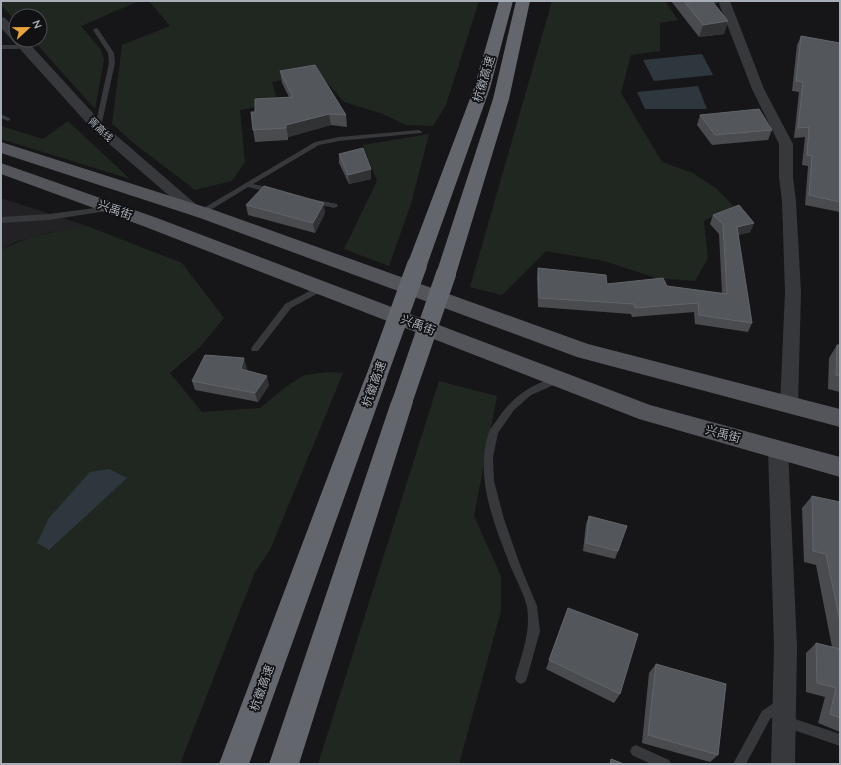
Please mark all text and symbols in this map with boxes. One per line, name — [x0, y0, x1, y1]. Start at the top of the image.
north arrow — [8, 8, 48, 48]
text: N — [29, 18, 45, 31]
street label: 杭徽高速 — [469, 54, 498, 104]
street label: 胥高线 — [85, 114, 116, 144]
street label: 兴禹街 — [96, 196, 135, 223]
street label: 兴禹街 — [399, 311, 438, 338]
street label: 杭徽高速 — [358, 359, 389, 409]
street label: 兴禹街 — [704, 422, 742, 445]
street label: 杭徽高速 — [246, 663, 277, 713]

